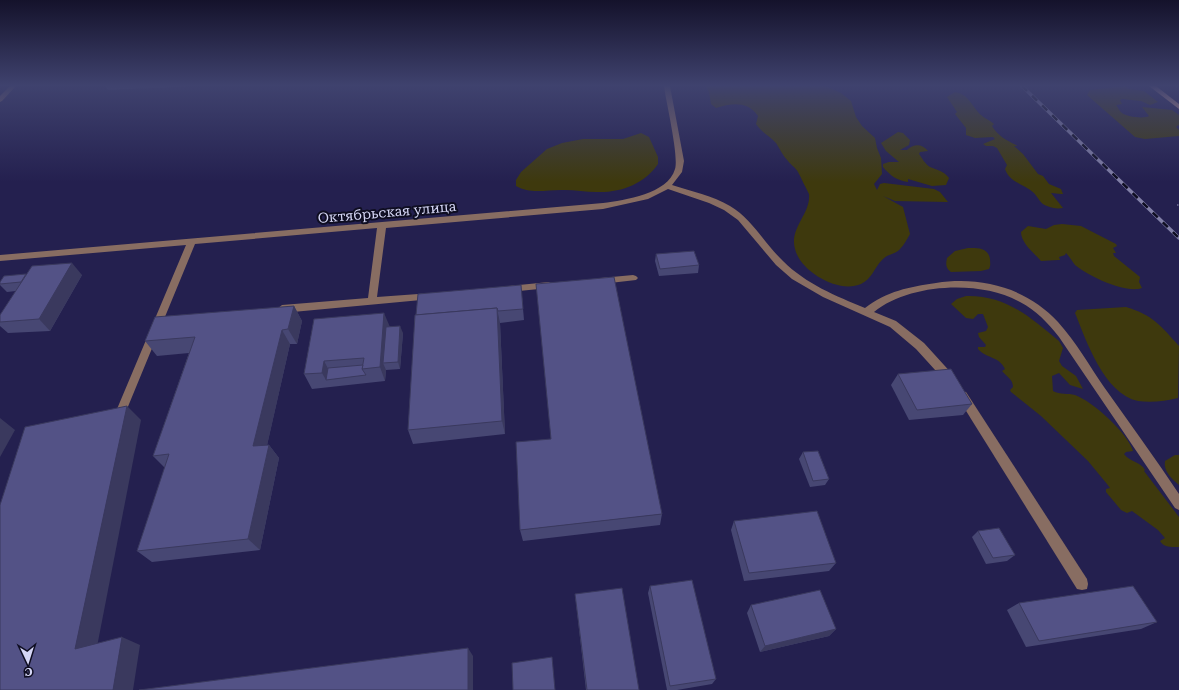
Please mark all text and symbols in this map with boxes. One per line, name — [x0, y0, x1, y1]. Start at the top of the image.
street label: Октябрьская улица — [317, 198, 457, 226]
north arrow — [8, 642, 48, 682]
text: С — [24, 665, 33, 678]

